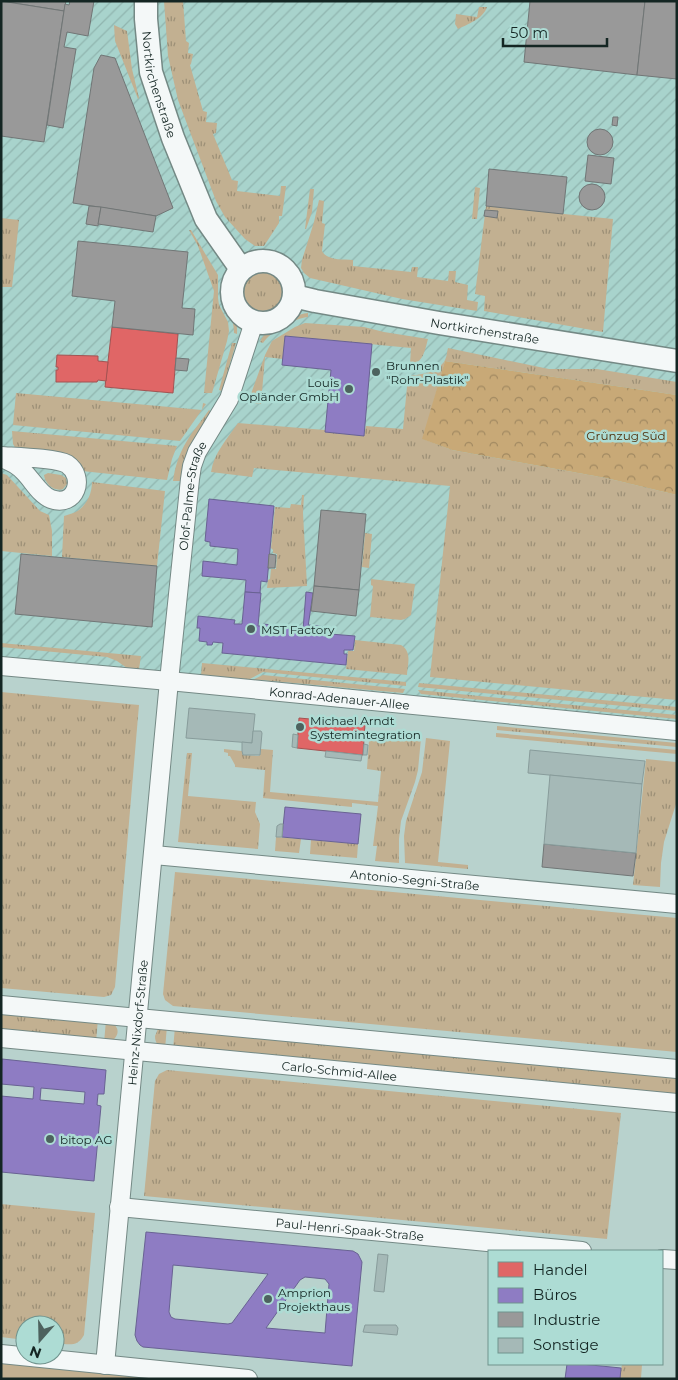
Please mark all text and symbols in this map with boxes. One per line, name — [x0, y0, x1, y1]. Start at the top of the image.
scale bar — [503, 15, 607, 47]
text: 50 m — [510, 23, 548, 42]
street label: Nortkirchenstraße — [140, 30, 180, 140]
street label: Nortkirchenstraße — [429, 314, 540, 346]
place label: Brunnen "Rohr-Plastik" — [386, 358, 469, 387]
marker: Brunnen "Rohr-Plastik" — [370, 366, 382, 378]
place label: Louis Opländer GmbH — [239, 375, 339, 404]
marker: Louis Opländer GmbH — [343, 383, 355, 395]
park label: Grünzug Süd — [586, 428, 666, 443]
street label: Olof-Palme-Straße — [175, 438, 209, 551]
place label: MST Factory — [261, 622, 335, 637]
marker: MST Factory — [245, 623, 257, 635]
street label: Konrad-Adenauer-Allee — [269, 683, 410, 712]
place label: Michael Arndt Systemintegration — [310, 713, 421, 742]
marker: Michael Arndt Systemintegration — [294, 721, 306, 733]
street label: Antonio-Segni-Straße — [349, 866, 480, 893]
street label: Heinz-Nixdorf-Straße — [124, 959, 150, 1086]
street label: Carlo-Schmid-Allee — [281, 1058, 398, 1084]
place label: bitop AG — [60, 1132, 112, 1147]
marker: bitop AG — [44, 1133, 56, 1145]
street label: Paul-Henri-Spaak-Straße — [275, 1214, 425, 1243]
legend — [488, 1250, 663, 1365]
text: Handel — [533, 1260, 587, 1279]
place label: Amprion Projekthaus — [278, 1285, 350, 1314]
text: Büros — [533, 1285, 577, 1304]
marker: Amprion Projekthaus — [262, 1293, 274, 1305]
text: Industrie — [533, 1310, 600, 1329]
north arrow — [15, 1315, 65, 1365]
text: Sonstige — [533, 1335, 599, 1354]
text: N — [27, 1342, 44, 1363]

